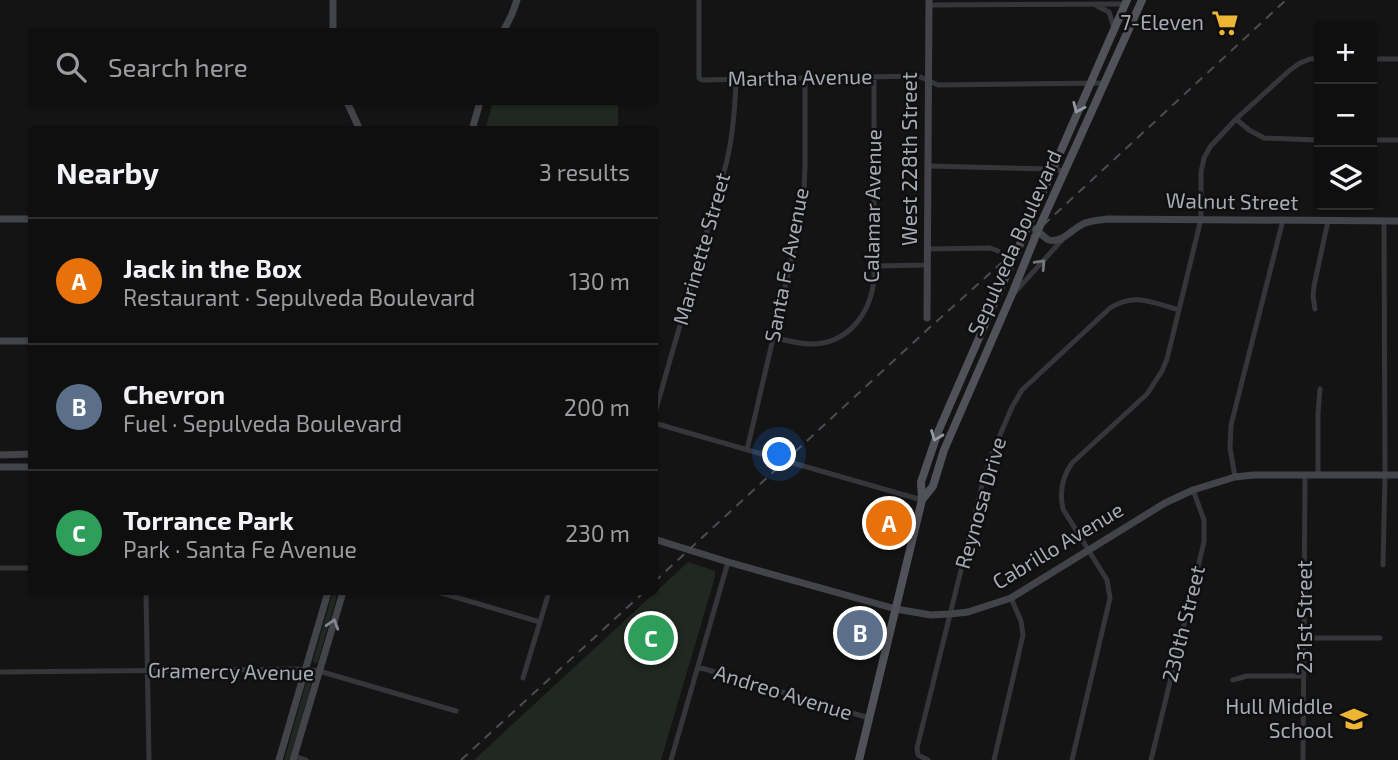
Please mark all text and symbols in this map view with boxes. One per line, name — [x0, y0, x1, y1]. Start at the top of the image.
supermarket icon: 7-Eleven — [1210, 8, 1240, 38]
place label: 7-Eleven — [1121, 9, 1204, 34]
map controls — [1314, 21, 1377, 210]
button: + — [1314, 21, 1377, 84]
search box — [28, 28, 658, 105]
icon: search — [52, 48, 90, 86]
text: Search here — [108, 51, 248, 82]
street label: Martha Avenue — [727, 63, 873, 90]
street label: West 228th Street — [896, 72, 921, 246]
button: − — [1314, 84, 1377, 147]
one-way arrow — [1072, 101, 1086, 113]
street label: Calamar Avenue — [858, 129, 885, 283]
street label: Sepulveda Boulevard — [961, 146, 1066, 339]
button: layers — [1314, 147, 1377, 210]
text: Nearby — [56, 154, 159, 190]
text: 3 results — [539, 158, 630, 186]
street label: Marinette Street — [667, 170, 734, 328]
street label: Santa Fe Avenue — [758, 185, 813, 344]
street label: Walnut Street — [1165, 187, 1299, 214]
text: Jack in the Box — [123, 252, 302, 283]
one-way arrow — [1032, 259, 1045, 272]
text: A — [71, 267, 87, 295]
text: 130 m — [569, 267, 630, 295]
text: Restaurant · Sepulveda Boulevard — [123, 283, 475, 311]
text: Chevron — [123, 378, 225, 409]
text: B — [72, 393, 86, 421]
text: 200 m — [564, 393, 630, 421]
text: Fuel · Sepulveda Boulevard — [123, 409, 402, 437]
one-way arrow — [931, 429, 945, 441]
street label: Reynosa Drive — [949, 434, 1010, 571]
your location — [762, 437, 796, 471]
street label: Cabrillo Avenue — [987, 496, 1127, 594]
pin: A — [866, 497, 912, 549]
text: Torrance Park — [123, 504, 294, 535]
text: C — [72, 519, 86, 547]
text: 230 m — [565, 519, 630, 547]
text: Park · Santa Fe Avenue — [123, 535, 357, 563]
street label: 231st Street — [1291, 560, 1316, 674]
street label: 230th Street — [1156, 563, 1209, 685]
pin: B — [837, 607, 883, 659]
pin: C — [628, 612, 674, 664]
one-way arrow — [325, 618, 340, 630]
street label: Gramercy Avenue — [148, 657, 314, 684]
street label: Andreo Avenue — [711, 659, 856, 724]
place label: Hull Middle School — [1225, 693, 1334, 742]
school or university icon: Hull Middle School — [1339, 704, 1369, 734]

